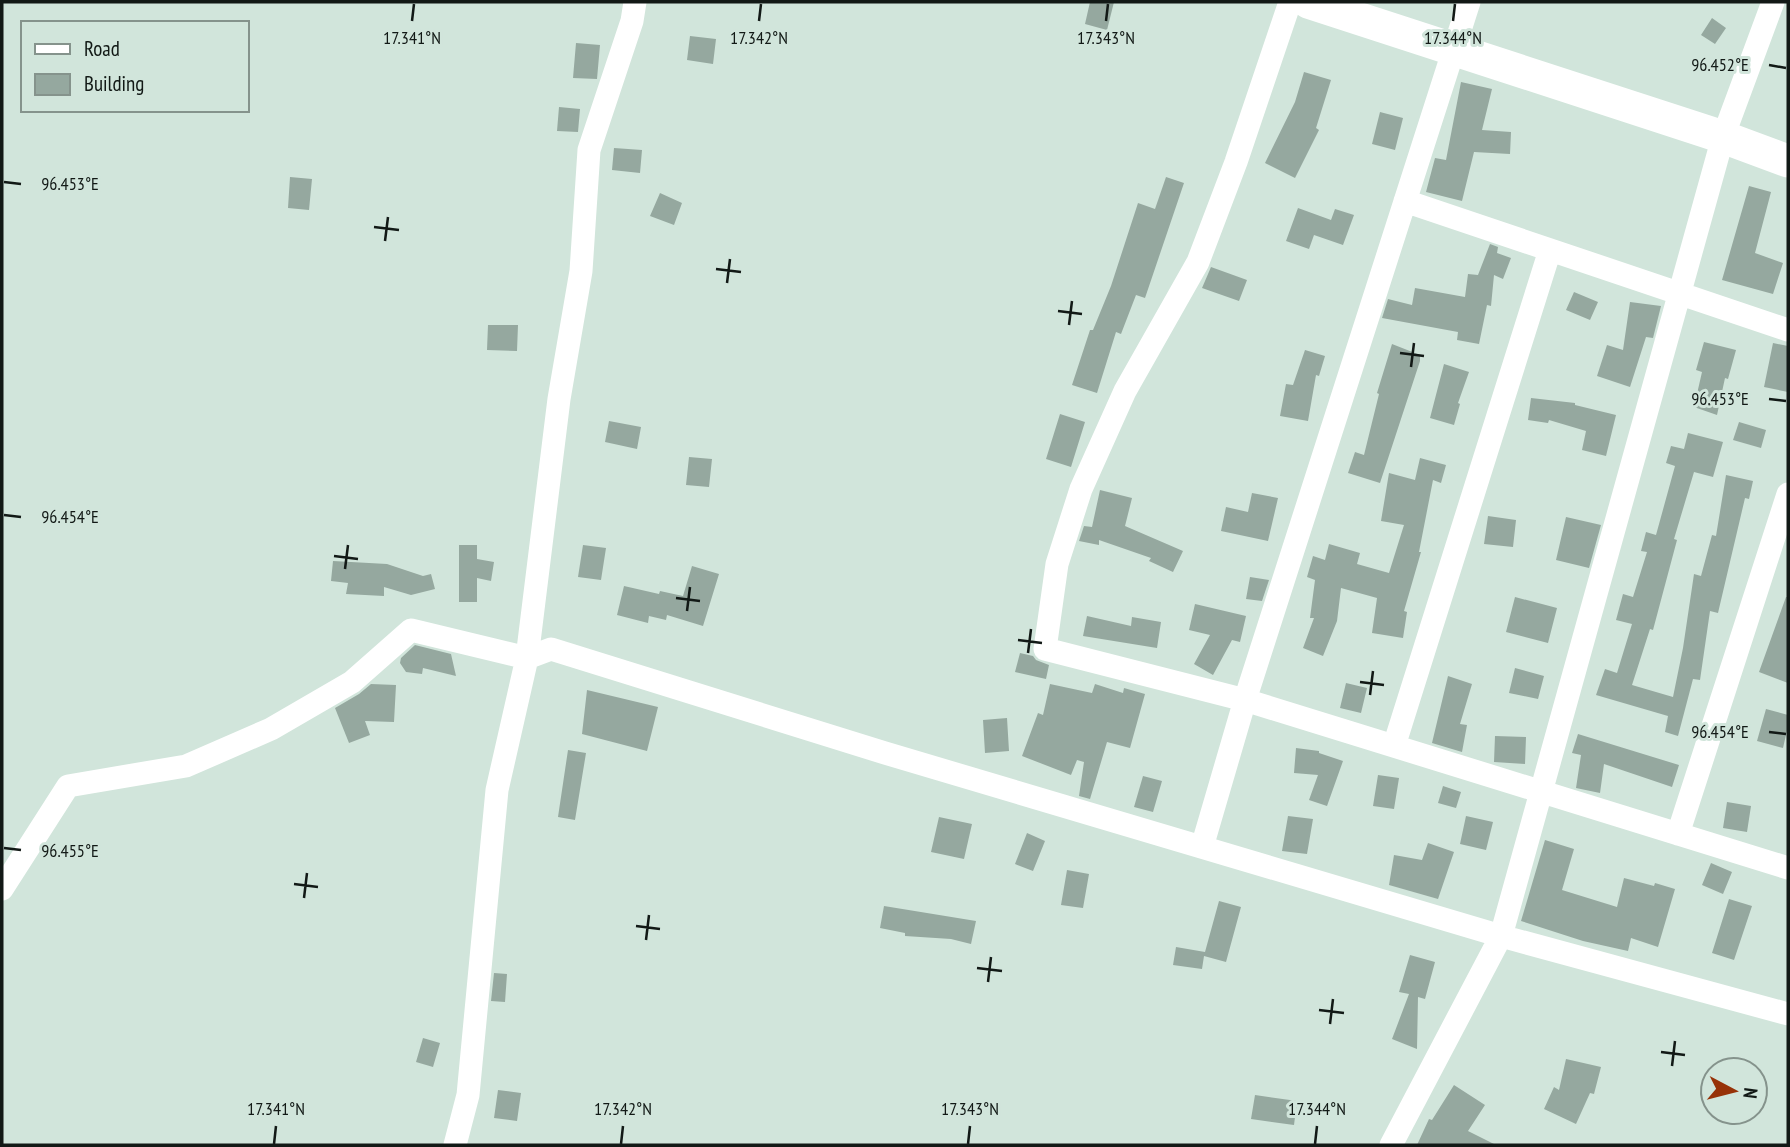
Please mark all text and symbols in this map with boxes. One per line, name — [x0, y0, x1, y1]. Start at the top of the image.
legend — [21, 21, 248, 112]
text: 17.341°N — [383, 26, 441, 49]
text: 17.342°N — [730, 26, 788, 49]
text: 17.343°N — [1077, 26, 1135, 49]
text: 17.344°N — [1424, 26, 1482, 49]
text: Road — [84, 35, 120, 62]
text: 96.452°E — [1691, 53, 1749, 76]
text: Building — [84, 70, 144, 97]
text: 96.453°E — [41, 172, 99, 195]
text: 96.453°E — [1691, 387, 1749, 410]
text: 96.454°E — [41, 505, 99, 528]
text: 96.454°E — [1691, 720, 1749, 743]
text: 96.455°E — [41, 839, 99, 862]
north arrow — [1699, 1056, 1769, 1126]
text: N — [1738, 1087, 1763, 1100]
text: 17.341°N — [247, 1097, 305, 1120]
text: 17.342°N — [594, 1097, 652, 1120]
text: 17.343°N — [941, 1097, 999, 1120]
text: 17.344°N — [1288, 1097, 1346, 1120]

